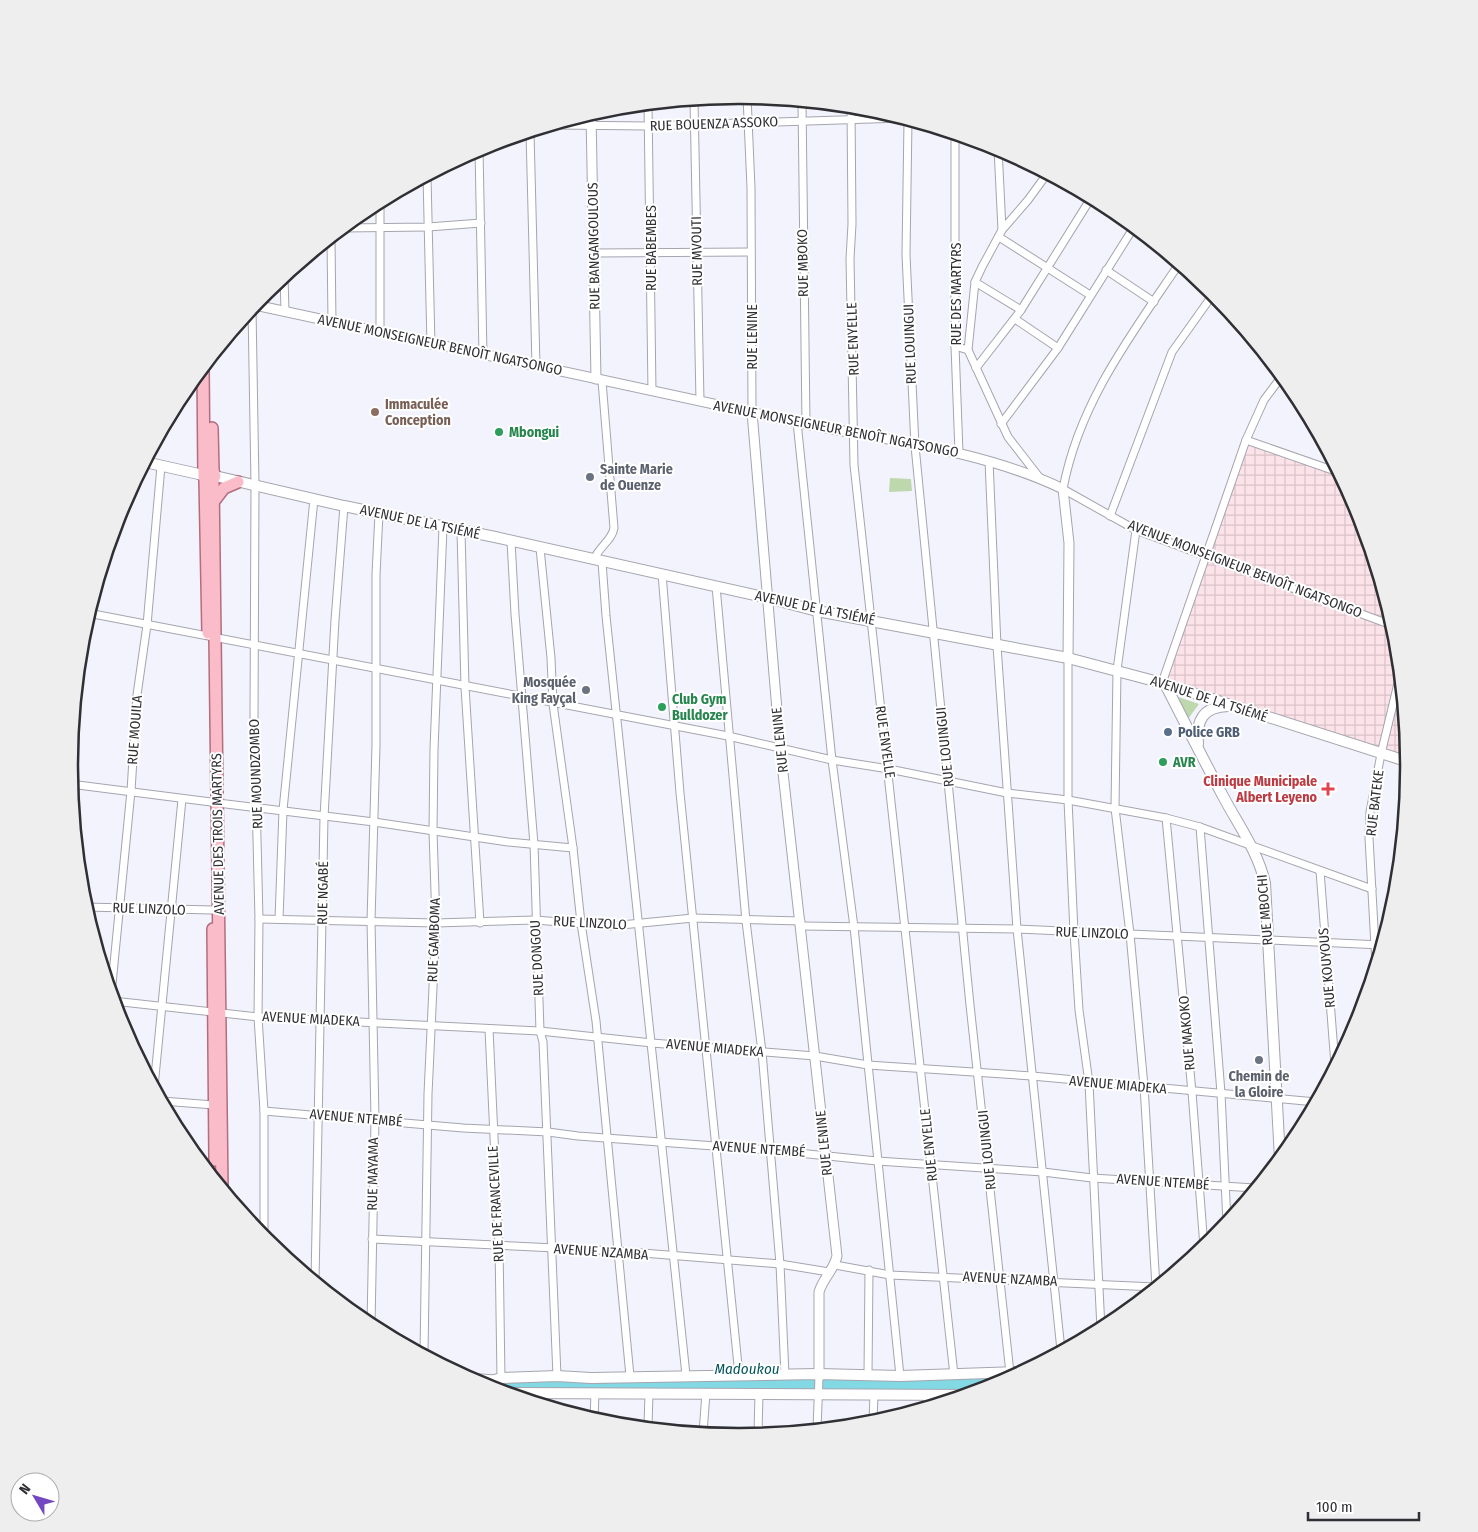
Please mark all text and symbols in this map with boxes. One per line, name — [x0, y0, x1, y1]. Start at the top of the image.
street label: RUE BOUENZA ASSOKO — [649, 113, 779, 135]
street label: RUE BANGANGOULOUS — [584, 182, 604, 310]
street label: RUE BABEMBES — [643, 205, 660, 291]
street label: RUE MVOUTI — [688, 216, 706, 286]
street label: RUE MBOKO — [794, 229, 812, 297]
street label: RUE DES MARTYRS — [948, 242, 965, 346]
street label: RUE ENYELLE — [843, 302, 863, 376]
street label: RUE LENINE — [744, 304, 761, 370]
street label: RUE LOUINGUI — [900, 304, 920, 384]
street label: AVENUE MONSEIGNEUR BENOÎT NGATSONGO — [316, 310, 564, 379]
place label: Immaculée Conception — [385, 396, 451, 429]
street label: AVENUE MONSEIGNEUR BENOÎT NGATSONGO — [712, 396, 960, 461]
marker: Immaculée Conception — [369, 406, 381, 418]
place label: Mbongui — [509, 424, 560, 441]
marker: Mbongui — [493, 426, 505, 438]
place label: Sainte Marie de Ouenze — [600, 461, 673, 494]
marker: Sainte Marie de Ouenze — [584, 471, 596, 483]
street label: AVENUE DE LA TSIÉMÉ — [358, 500, 482, 543]
street label: AVENUE MONSEIGNEUR BENOÎT NGATSONGO — [1126, 515, 1365, 622]
street label: AVENUE DE LA TSIÉMÉ — [753, 586, 877, 629]
street label: AVENUE DE LA TSIÉMÉ — [1148, 671, 1270, 726]
place label: Mosquée King Fayçal — [512, 674, 576, 708]
marker: Mosquée King Fayçal — [580, 684, 592, 696]
place label: Club Gym Bulldozer — [672, 691, 728, 724]
street label: RUE MOUILA — [124, 694, 146, 765]
marker: Club Gym Bulldozer — [656, 701, 668, 713]
street label: RUE ENYELLE — [871, 705, 899, 780]
street label: RUE LENINE — [768, 706, 792, 774]
street label: RUE LOUINGUI — [932, 706, 958, 788]
street label: RUE MOUNDZOMBO — [246, 718, 266, 829]
place label: Police GRB — [1178, 724, 1240, 741]
marker: Police GRB — [1162, 726, 1174, 738]
street label: AVENUE DES TROIS MARTYRS — [208, 753, 228, 915]
place label: AVR — [1172, 754, 1196, 771]
marker: AVR — [1157, 756, 1169, 768]
street label: RUE BATEKE — [1362, 768, 1388, 837]
place label: Clinique Municipale Albert Leyeno — [1203, 773, 1318, 806]
marker: Clinique Municipale Albert Leyeno — [1321, 782, 1335, 796]
street label: RUE NGABÉ — [313, 861, 332, 925]
street label: RUE MBOCHI — [1253, 874, 1277, 946]
street label: RUE GAMBOMA — [424, 897, 444, 983]
street label: RUE LINZOLO — [112, 899, 186, 919]
street label: RUE LINZOLO — [553, 913, 627, 933]
street label: RUE DONGOU — [527, 920, 547, 996]
street label: RUE LINZOLO — [1055, 923, 1129, 943]
street label: RUE KOUYOUS — [1315, 927, 1339, 1009]
street label: RUE MAKOKO — [1175, 995, 1199, 1071]
street label: AVENUE MIADEKA — [262, 1008, 361, 1030]
street label: AVENUE MIADEKA — [665, 1035, 765, 1061]
marker: Chemin de la Gloire — [1253, 1054, 1265, 1066]
place label: Chemin de la Gloire — [1229, 1068, 1289, 1101]
street label: AVENUE MIADEKA — [1068, 1072, 1168, 1098]
street label: AVENUE NTEMBÉ — [309, 1104, 404, 1131]
street label: RUE ENYELLE — [917, 1107, 941, 1182]
street label: RUE LENINE — [812, 1109, 836, 1177]
street label: RUE LOUINGUI — [974, 1109, 1000, 1191]
street label: AVENUE NTEMBÉ — [712, 1136, 807, 1161]
street label: RUE MAYAMA — [364, 1137, 382, 1211]
street label: RUE DE FRANCEVILLE — [484, 1145, 508, 1263]
street label: AVENUE NTEMBÉ — [1116, 1169, 1211, 1194]
street label: AVENUE NZAMBA — [553, 1240, 650, 1264]
street label: AVENUE NZAMBA — [962, 1268, 1058, 1290]
water label: Madoukou — [714, 1360, 780, 1378]
north arrow — [10, 1472, 60, 1522]
text: N — [16, 1481, 34, 1498]
scale bar — [1308, 1490, 1419, 1522]
text: 100 m — [1316, 1498, 1353, 1516]

